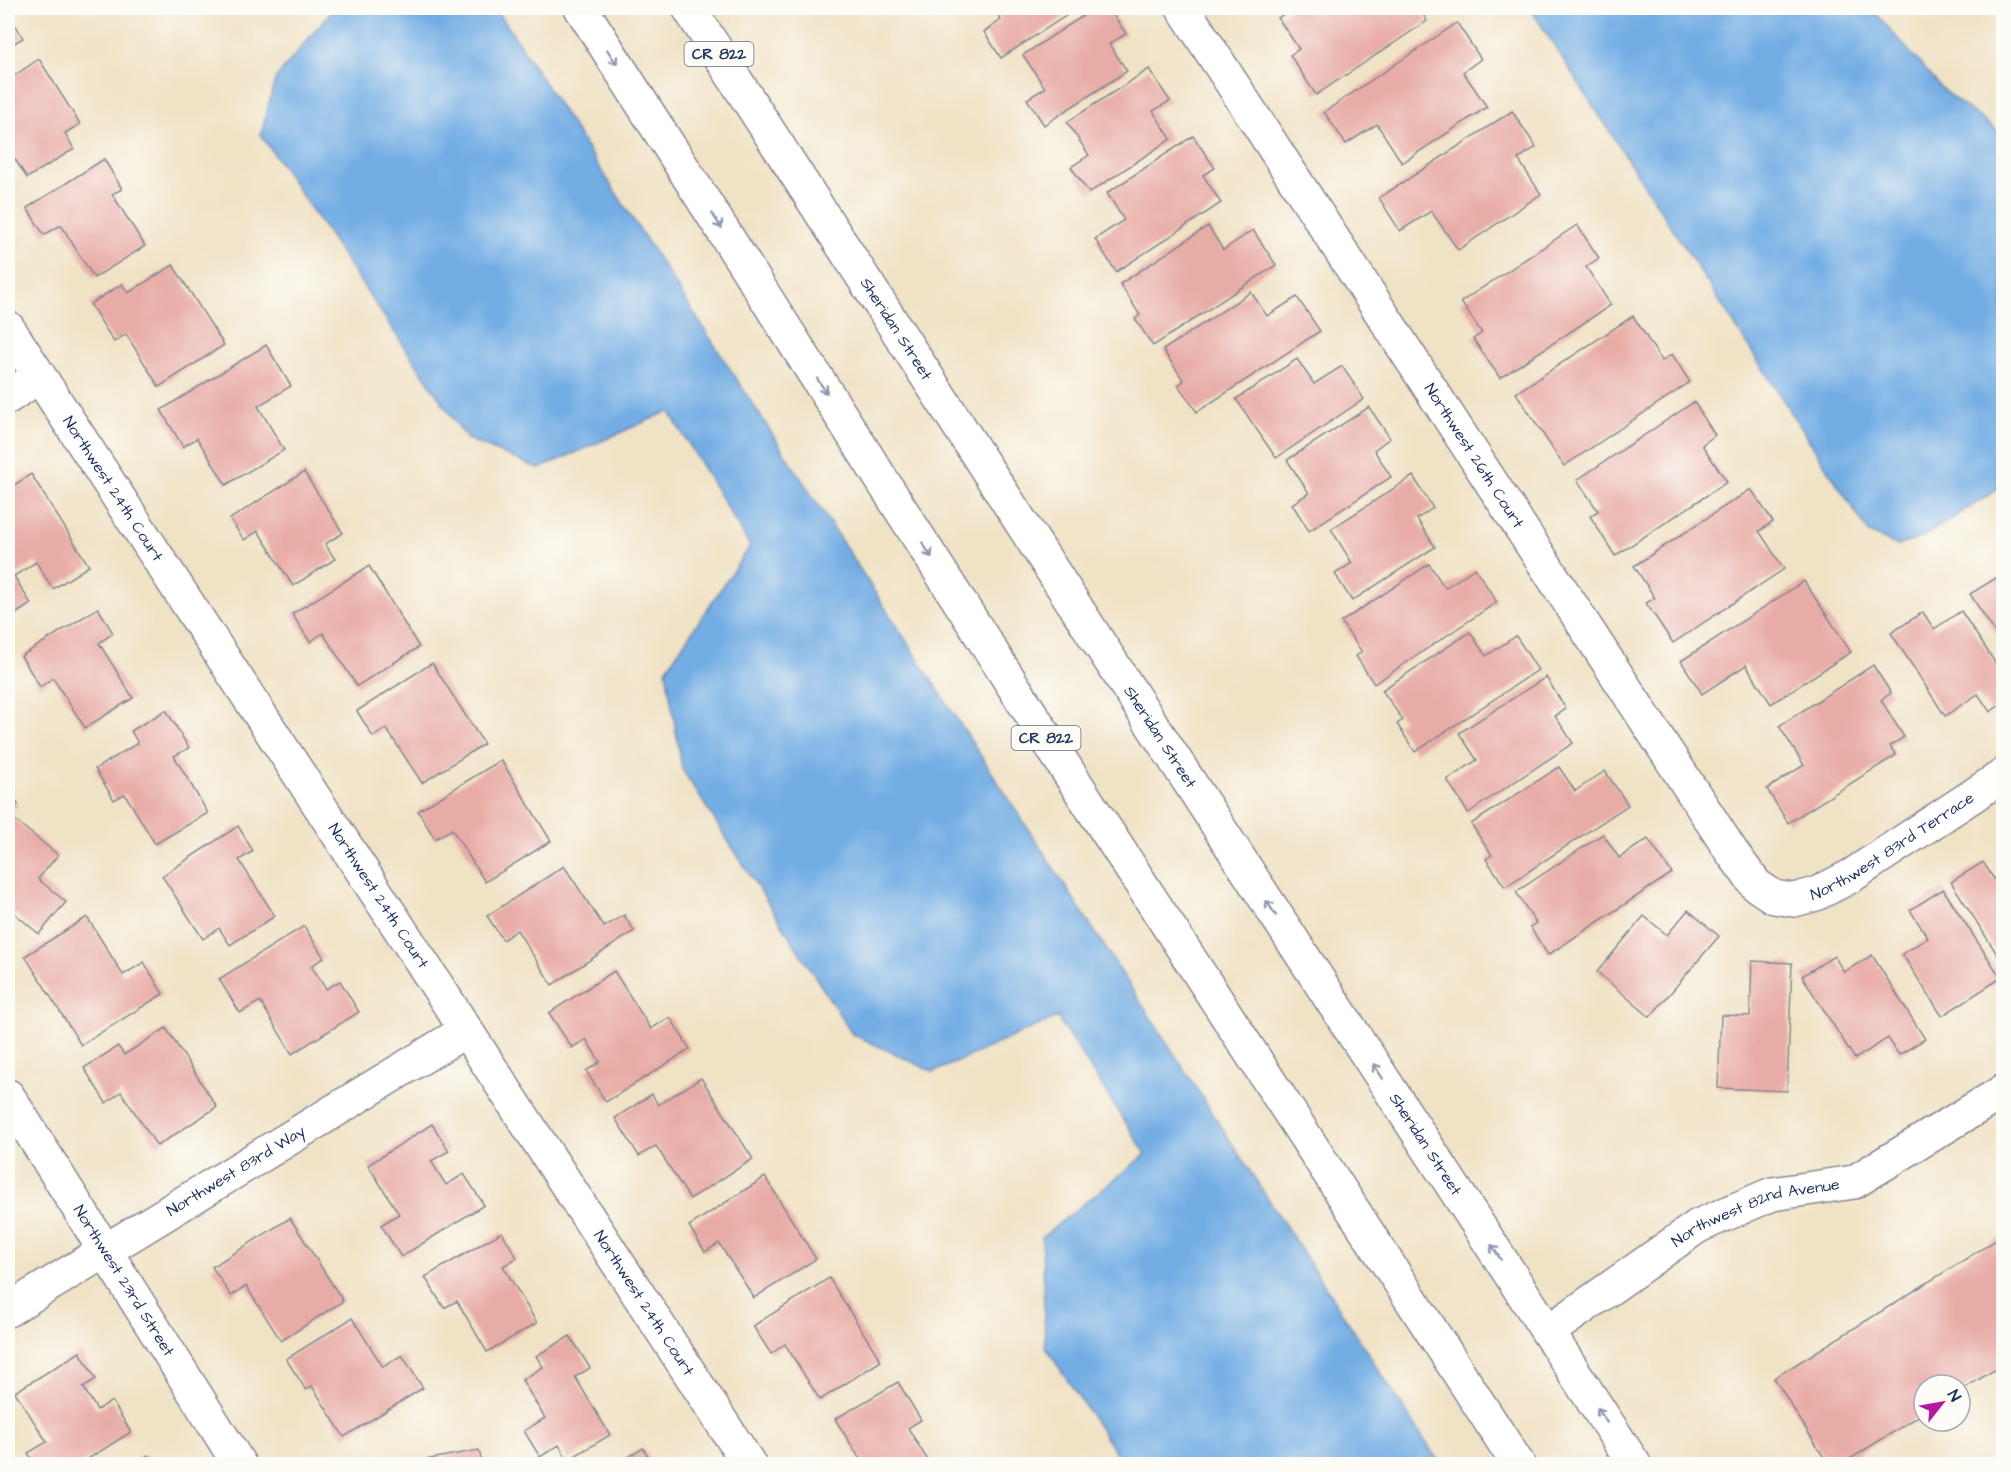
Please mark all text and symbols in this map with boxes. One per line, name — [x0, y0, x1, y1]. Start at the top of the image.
road number: CR 822 — [684, 42, 754, 66]
one-way arrow — [607, 48, 619, 65]
one-way arrow — [711, 212, 723, 229]
street label: Sheridan Street — [855, 273, 938, 385]
one-way arrow — [816, 377, 828, 394]
street label: Northwest 26th Court — [1419, 379, 1529, 533]
street label: Northwest 24th Court — [57, 412, 169, 566]
one-way arrow — [921, 541, 933, 558]
street label: Sheridan Street — [1119, 682, 1202, 793]
road number: CR 822 — [1012, 726, 1080, 750]
street label: Northwest 83rd Terrace — [1808, 787, 1979, 906]
street label: Northwest 24th Court — [323, 819, 434, 973]
one-way arrow — [1265, 900, 1277, 917]
one-way arrow — [1371, 1063, 1383, 1080]
street label: Sheridan Street — [1384, 1089, 1467, 1200]
street label: Northwest 83rd Way — [162, 1120, 310, 1222]
street label: Northwest 82nd Avenue — [1667, 1173, 1841, 1252]
street label: Northwest 23rd Street — [68, 1201, 180, 1361]
street label: Northwest 24th Court — [588, 1226, 700, 1380]
one-way arrow — [1489, 1244, 1501, 1261]
north arrow — [1912, 1373, 1972, 1433]
text: N — [1942, 1386, 1966, 1406]
one-way arrow — [1596, 1408, 1608, 1424]

